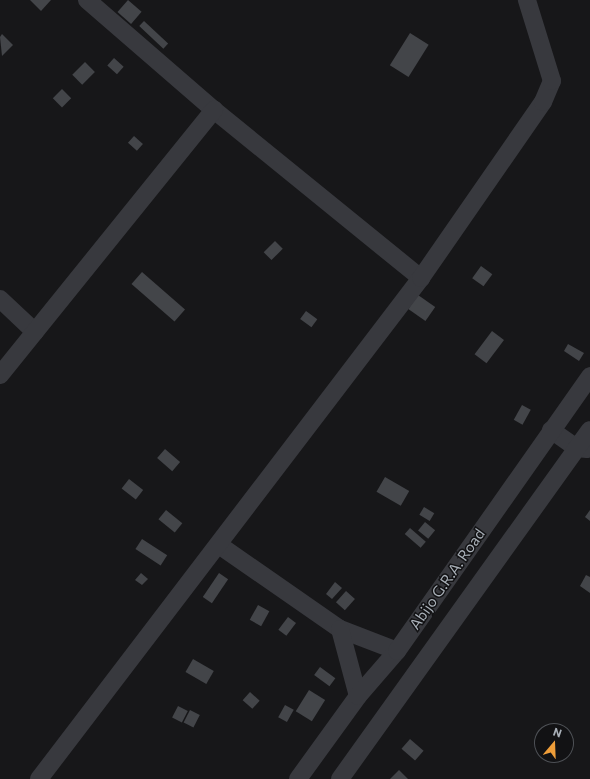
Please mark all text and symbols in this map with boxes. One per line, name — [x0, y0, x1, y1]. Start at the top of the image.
street label: Abijo G.R.A. Road — [406, 525, 488, 633]
north arrow — [534, 723, 574, 763]
text: N — [552, 725, 564, 740]

